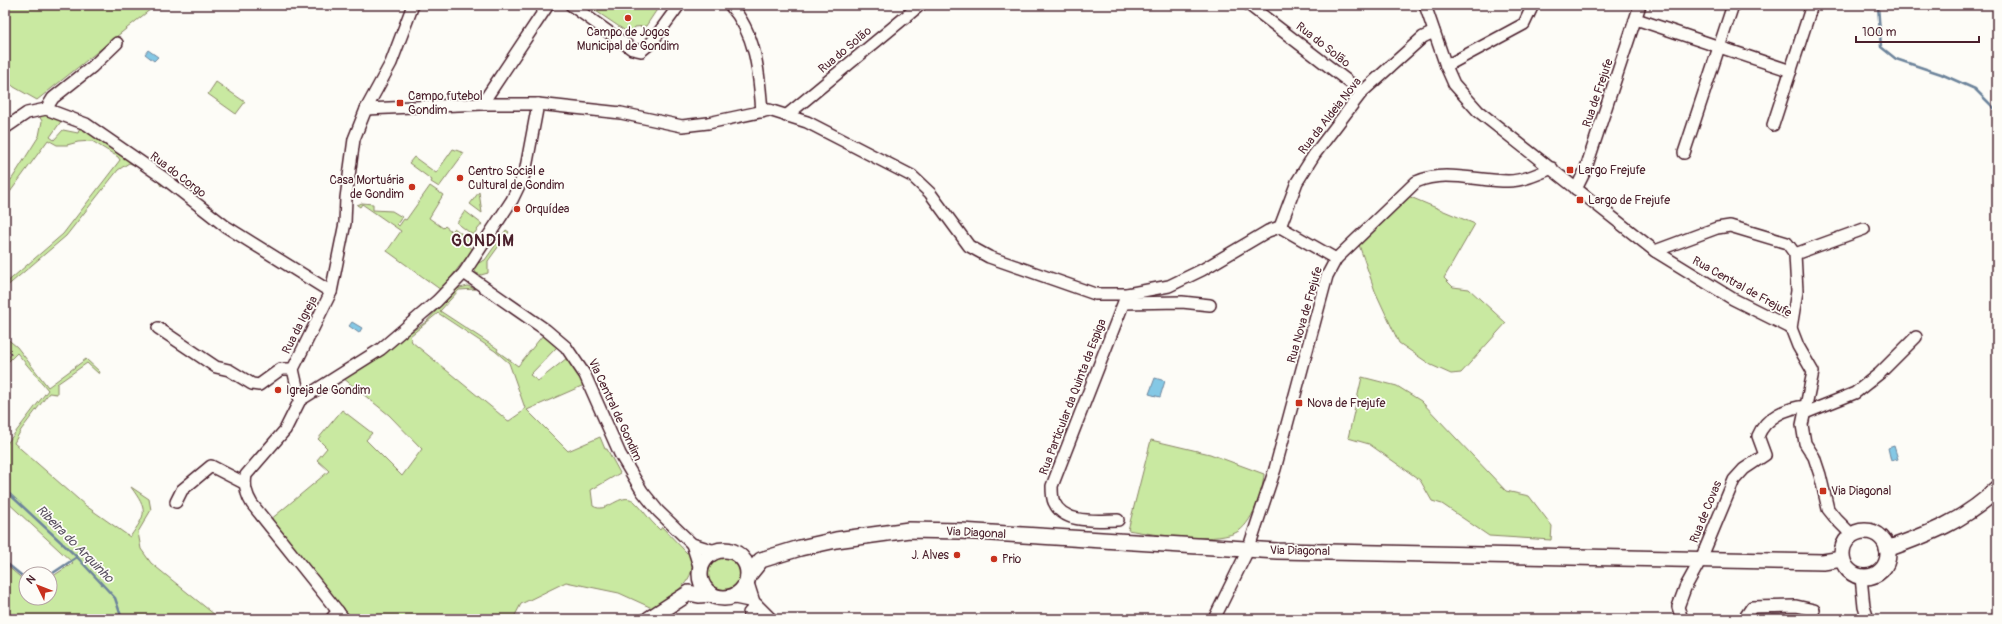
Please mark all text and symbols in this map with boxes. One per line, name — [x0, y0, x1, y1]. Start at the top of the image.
marker: Campo de Jogos Municipal de Gondim — [623, 13, 633, 23]
scale bar — [1856, 18, 1979, 44]
street label: Rua do Solão — [1293, 19, 1354, 71]
street label: Rua do Solão — [815, 23, 875, 77]
place label: Campo de Jogos Municipal de Gondim — [577, 25, 680, 54]
text: 100 m — [1862, 25, 1897, 40]
street label: Rua de Frejufe — [1579, 57, 1617, 129]
street label: Rua da Aldeia Nova — [1295, 74, 1365, 158]
place label: Campo futebol Gondim — [408, 89, 483, 118]
marker: Campo futebol Gondim — [395, 98, 405, 108]
street label: Rua do Corgo — [147, 149, 209, 201]
place label: Largo Frejufe — [1578, 163, 1646, 178]
place label: Centro Social e Cultural de Gondim — [468, 164, 565, 193]
marker: Largo Frejufe — [1565, 165, 1575, 175]
place label: Casa Mortuária de Gondim — [330, 173, 404, 202]
marker: Centro Social e Cultural de Gondim — [455, 173, 465, 183]
marker: Casa Mortuária de Gondim — [407, 182, 417, 192]
place label: Largo de Frejufe — [1588, 193, 1670, 208]
marker: Largo de Frejufe — [1575, 195, 1585, 205]
place label: Orquídea — [525, 202, 570, 217]
marker: Orquídea — [512, 204, 522, 214]
district label: GONDIM — [451, 231, 515, 251]
street label: Rua Central de Frejufe — [1690, 253, 1794, 321]
street label: Rua Nova de Frejufe — [1284, 265, 1326, 365]
street label: Rua da Igreja — [279, 293, 321, 356]
street label: Rua Particular da Quinta da Espiga — [1036, 317, 1110, 477]
street label: Via Central de Gondim — [585, 356, 645, 464]
place label: Igreja de Gondim — [286, 383, 371, 398]
marker: Igreja de Gondim — [273, 385, 283, 395]
place label: Nova de Frejufe — [1307, 396, 1386, 411]
marker: Nova de Frejufe — [1294, 398, 1304, 408]
street label: Rua de Covas — [1687, 478, 1726, 545]
place label: Via Diagonal — [1831, 484, 1891, 499]
marker: Via Diagonal — [1818, 486, 1828, 496]
water label: Ribeira do Arquinho — [33, 502, 118, 587]
street label: Via Diagonal — [945, 524, 1007, 542]
street label: Via Diagonal — [1270, 543, 1330, 559]
place label: J. Alves — [911, 548, 950, 563]
marker: J. Alves — [952, 550, 962, 560]
place label: Prio — [1002, 552, 1022, 567]
marker: Prio — [989, 554, 999, 564]
north arrow — [18, 566, 58, 606]
text: N — [24, 572, 39, 587]

